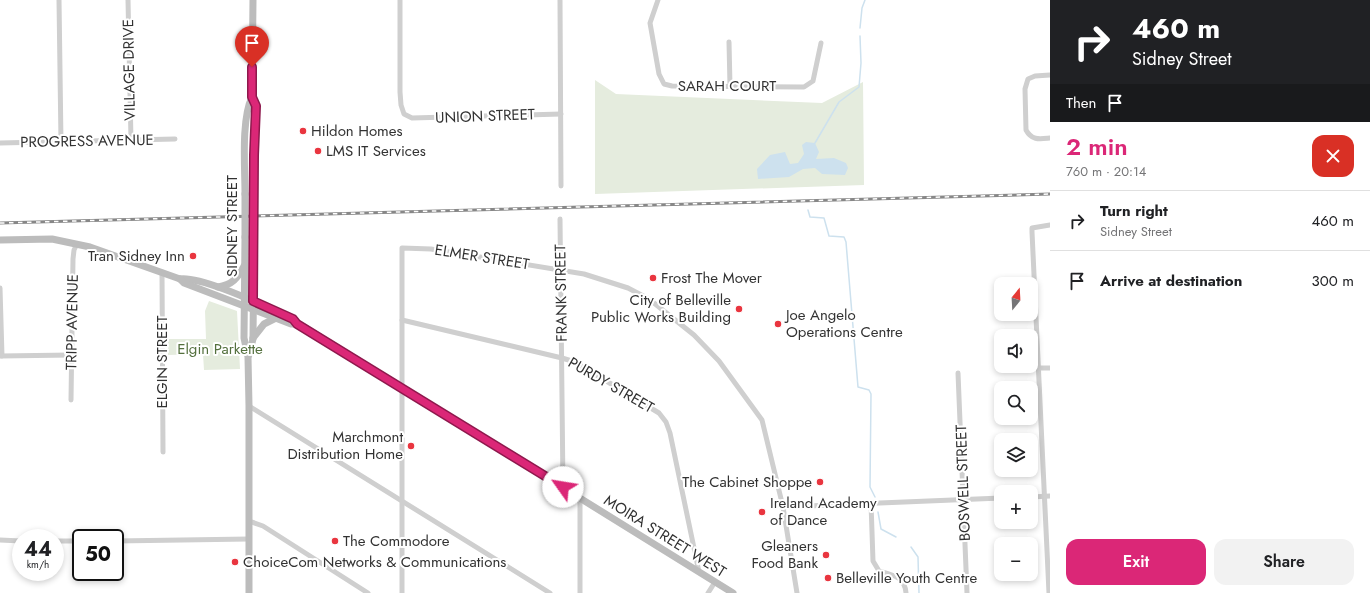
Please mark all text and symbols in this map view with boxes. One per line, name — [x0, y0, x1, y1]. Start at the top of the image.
text: 460 m — [1132, 8, 1220, 49]
icon: right — [1066, 16, 1118, 68]
street label: VILLAGE DRIVE — [117, 19, 141, 121]
pin — [235, 26, 269, 67]
icon: arrive — [241, 32, 263, 54]
text: Sidney Street — [1132, 46, 1232, 72]
street label: SARAH COURT — [678, 75, 776, 97]
text: Then — [1066, 92, 1096, 114]
icon: arrive — [1104, 92, 1126, 114]
street label: UNION STREET — [435, 103, 535, 129]
place label: Hildon Homes — [311, 120, 403, 142]
marker: Hildon Homes — [298, 126, 308, 136]
street label: PROGRESS AVENUE — [20, 129, 154, 153]
text: 2 min — [1066, 129, 1128, 164]
button: close — [1312, 135, 1354, 177]
place label: LMS IT Services — [326, 140, 426, 162]
marker: LMS IT Services — [313, 146, 323, 156]
text: 760 m · 20:14 — [1066, 162, 1146, 181]
street label: SIDNEY STREET — [221, 175, 243, 277]
text: Turn right — [1100, 200, 1168, 222]
icon: right — [1066, 210, 1088, 232]
text: 460 m — [1311, 210, 1354, 232]
text: Sidney Street — [1100, 222, 1172, 241]
street label: ELMER STREET — [433, 239, 531, 275]
street label: FRANK STREET — [549, 244, 573, 342]
place label: Tran Sidney Inn — [88, 245, 185, 267]
marker: Tran Sidney Inn — [188, 251, 198, 261]
place label: Frost The Mover — [661, 267, 763, 289]
icon: arrive — [1066, 270, 1088, 292]
text: Arrive at destination — [1100, 270, 1242, 292]
text: 300 m — [1312, 270, 1354, 292]
marker: Frost The Mover — [648, 273, 658, 283]
street label: TRIPP AVENUE — [60, 274, 84, 370]
north arrow — [994, 277, 1038, 321]
map controls — [994, 277, 1038, 581]
place label: City of Belleville Public Works Building — [591, 289, 731, 328]
marker: City of Belleville Public Works Building — [734, 304, 744, 314]
place label: Joe Angelo Operations Centre — [784, 304, 903, 343]
street label: ELGIN STREET — [151, 315, 173, 409]
marker: Joe Angelo Operations Centre — [773, 319, 783, 329]
button: sound — [994, 329, 1038, 373]
park label: Elgin Parkette — [177, 338, 263, 360]
street label: PURDY STREET — [564, 352, 658, 418]
button: search — [994, 381, 1038, 425]
street label: BOSWELL STREET — [950, 424, 976, 542]
place label: Marchmont Distribution Home — [287, 426, 403, 465]
button: layers — [994, 433, 1038, 477]
marker: Marchmont Distribution Home — [406, 441, 416, 451]
position arrow — [542, 466, 584, 508]
place label: The Cabinet Shoppe — [682, 471, 812, 493]
marker: The Cabinet Shoppe — [815, 477, 825, 487]
button: + — [994, 485, 1038, 529]
street label: MOIRA STREET WEST — [600, 489, 730, 583]
place label: Ireland Academy of Dance — [770, 492, 877, 531]
marker: Ireland Academy of Dance — [757, 507, 767, 517]
speed limit sign: 50 — [72, 529, 124, 581]
place label: The Commodore — [343, 530, 450, 552]
text: 44 — [24, 535, 52, 564]
place label: Gleaners Food Bank — [751, 535, 818, 574]
marker: The Commodore — [330, 536, 340, 546]
button: − — [994, 537, 1038, 581]
button: Exit — [1066, 539, 1206, 585]
button: Share — [1214, 539, 1354, 585]
marker: Gleaners Food Bank — [821, 550, 831, 560]
place label: ChoiceCom Networks & Communications — [243, 551, 506, 573]
text: km/h — [27, 557, 49, 572]
marker: ChoiceCom Networks & Communications — [230, 557, 240, 567]
place label: Belleville Youth Centre — [836, 567, 977, 589]
marker: Belleville Youth Centre — [823, 573, 833, 583]

